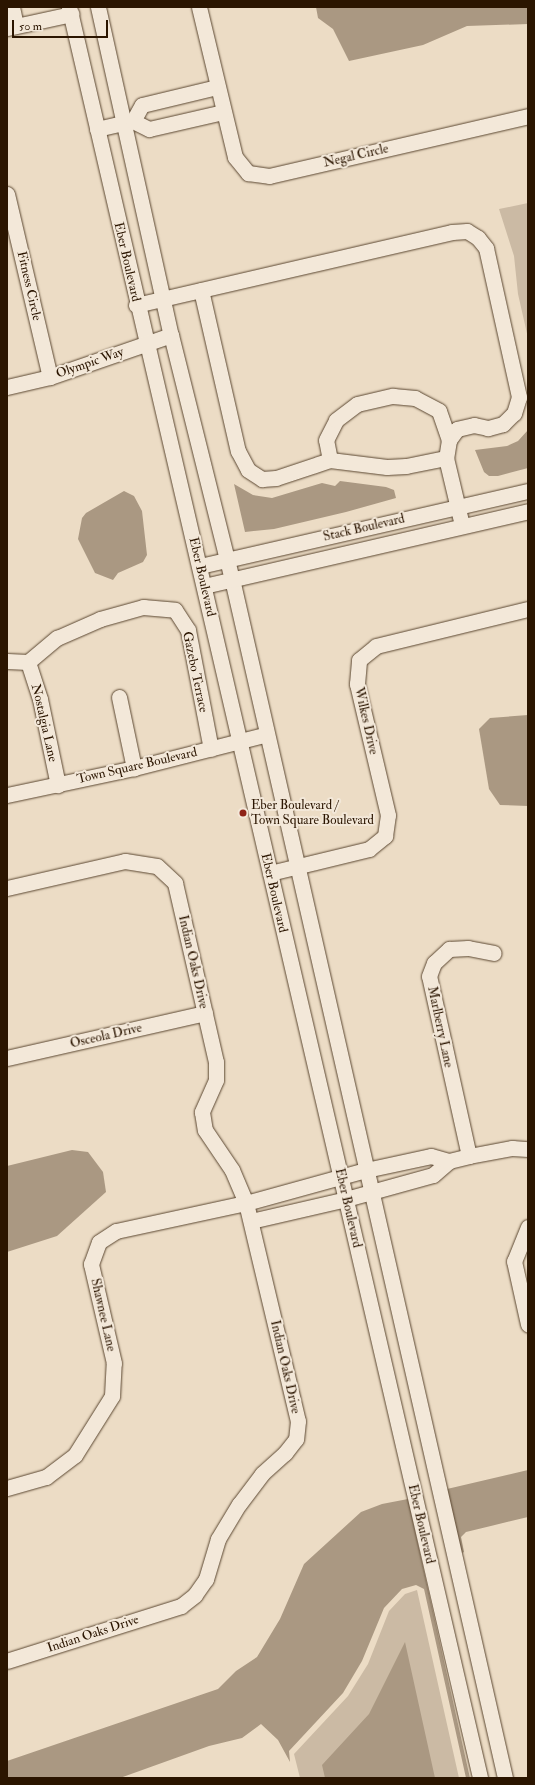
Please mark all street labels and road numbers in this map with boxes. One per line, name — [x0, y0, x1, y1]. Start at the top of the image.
street label: Negal Circle — [322, 141, 390, 171]
street label: Eber Boulevard — [110, 221, 144, 303]
street label: Fitness Circle — [13, 250, 45, 322]
street label: Olympic Way — [54, 344, 126, 382]
street label: Stack Boulevard — [322, 511, 406, 545]
street label: Eber Boulevard — [185, 536, 219, 618]
street label: Gazebo Terrace — [179, 630, 211, 714]
street label: Nostalgia Lane — [27, 682, 61, 764]
street label: Wilkes Drive — [351, 686, 381, 756]
street label: Town Square Boulevard — [75, 745, 199, 787]
street label: Eber Boulevard — [257, 852, 291, 934]
street label: Indian Oaks Drive — [175, 914, 211, 1010]
street label: Marlberry Lane — [424, 985, 456, 1069]
street label: Osceola Drive — [69, 1020, 143, 1052]
street label: Eber Boulevard — [331, 1167, 365, 1249]
street label: Shawnee Lane — [87, 1277, 119, 1353]
street label: Indian Oaks Drive — [267, 1319, 303, 1415]
street label: Eber Boulevard — [404, 1483, 438, 1565]
street label: Indian Oaks Drive — [45, 1612, 141, 1656]

